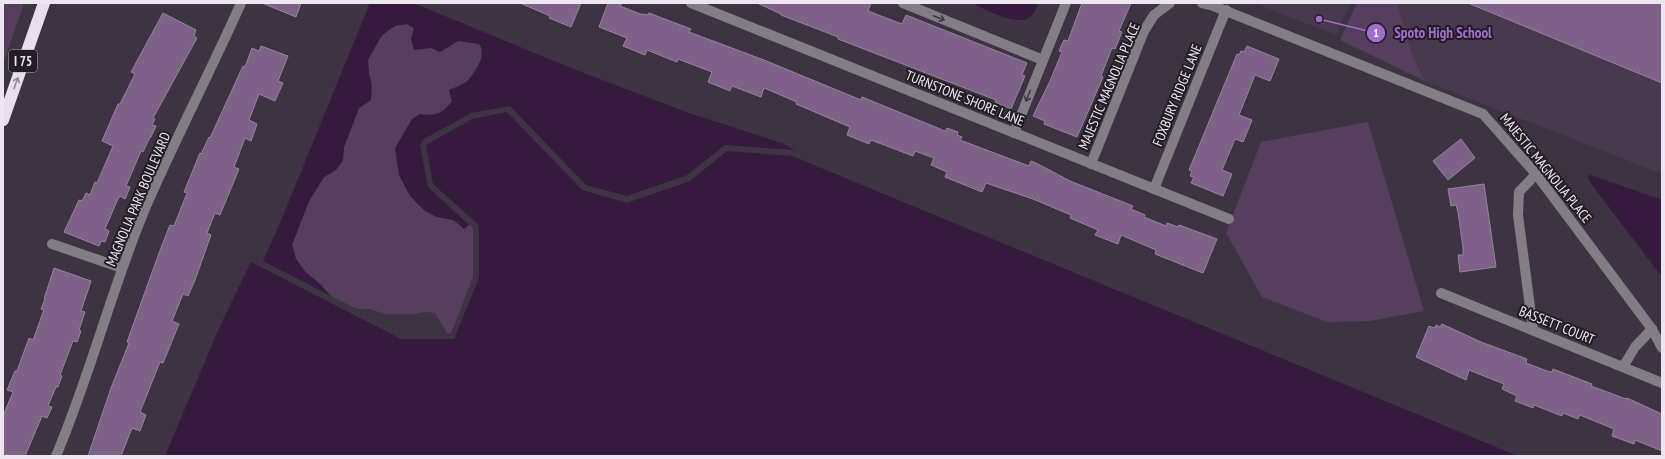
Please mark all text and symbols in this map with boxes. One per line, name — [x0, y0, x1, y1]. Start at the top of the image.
one-way arrow — [932, 14, 944, 22]
street label: MAJESTIC MAGNOLIA PLACE — [1074, 20, 1144, 152]
callout: Spoto High School — [1366, 20, 1499, 47]
text: Spoto High School — [1394, 23, 1492, 42]
text: 1 — [1373, 25, 1379, 40]
street label: FOXBURY RIDGE LANE — [1148, 41, 1206, 149]
road number: I 75 — [9, 50, 37, 72]
street label: TURNSTONE SHORE LANE — [903, 66, 1027, 130]
one-way arrow — [13, 76, 20, 89]
one-way arrow — [1024, 90, 1032, 102]
street label: MAJESTIC MAGNOLIA PLACE — [1496, 110, 1596, 226]
street label: MAGNOLIA PARK BOULEVARD — [102, 129, 174, 269]
street label: BASSETT COURT — [1517, 302, 1598, 349]

